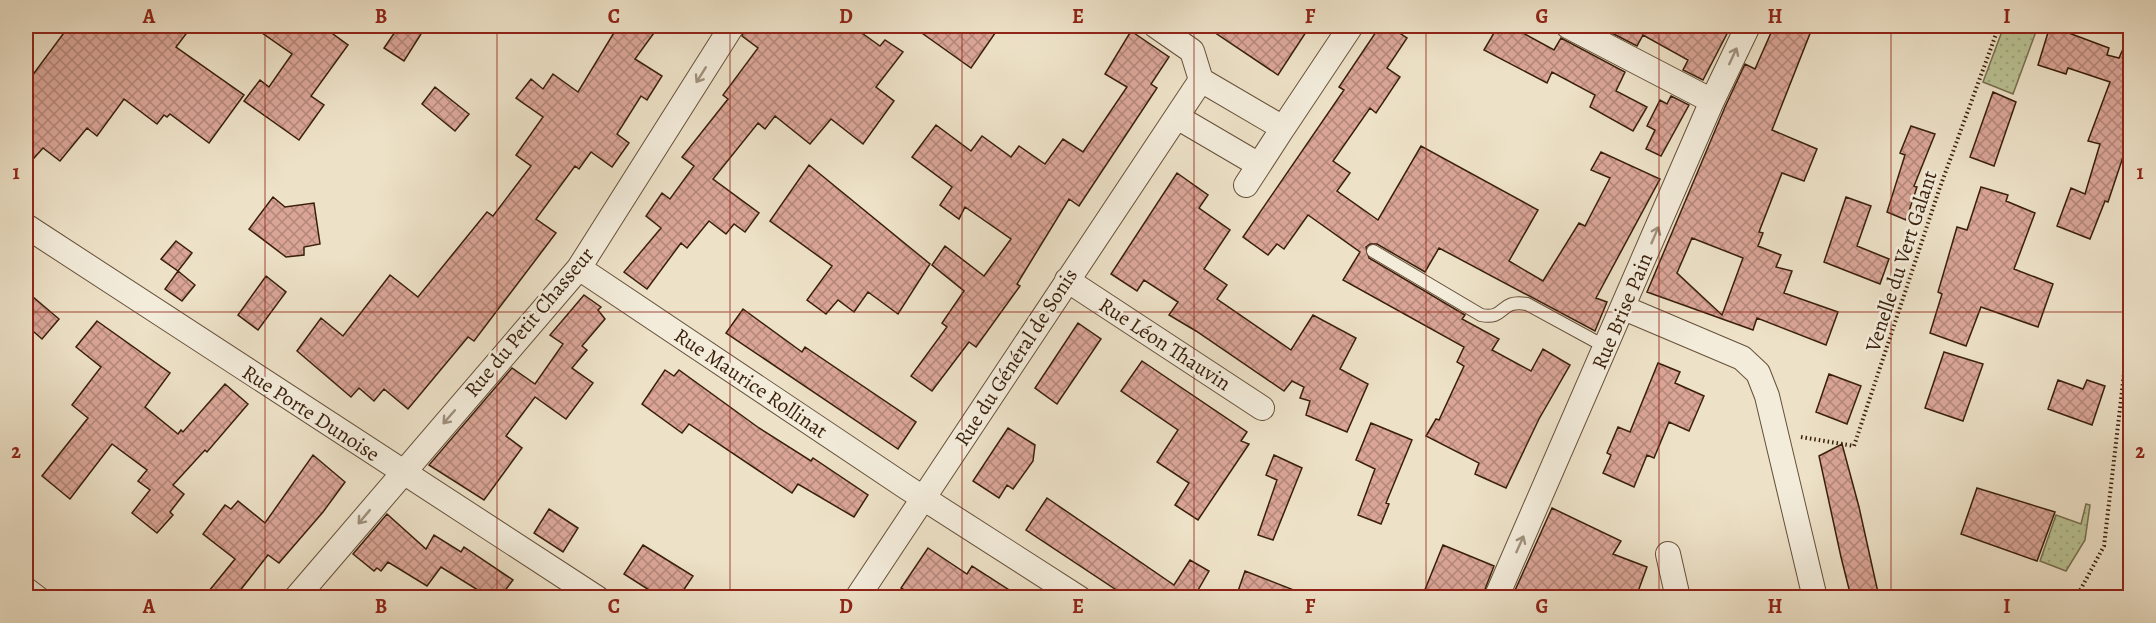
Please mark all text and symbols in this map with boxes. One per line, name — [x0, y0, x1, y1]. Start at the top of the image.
text: A — [142, 3, 156, 30]
text: B — [375, 3, 387, 30]
text: C — [608, 3, 620, 30]
text: D — [839, 3, 853, 30]
text: E — [1072, 3, 1084, 30]
text: F — [1305, 3, 1316, 30]
text: G — [1535, 3, 1549, 30]
text: H — [1768, 3, 1783, 30]
text: I — [2003, 3, 2011, 30]
one-way arrow — [1728, 48, 1740, 66]
one-way arrow — [695, 66, 707, 83]
text: 1 — [12, 159, 20, 186]
text: 1 — [2136, 159, 2144, 186]
street label: Venelle du Vert Galant — [1858, 167, 1944, 356]
one-way arrow — [1650, 226, 1661, 244]
street label: Rue du Petit Chasseur — [458, 241, 600, 403]
street label: Rue Brise Pain — [1585, 249, 1659, 373]
street label: Rue du Général de Sonis — [948, 263, 1084, 451]
street label: Rue Léon Thauvin — [1094, 291, 1236, 397]
street label: Rue Maurice Rollinat — [669, 321, 833, 445]
street label: Rue Porte Dunoise — [237, 358, 385, 468]
one-way arrow — [442, 409, 456, 424]
text: 2 — [11, 438, 21, 465]
text: 2 — [2135, 438, 2145, 465]
one-way arrow — [357, 509, 371, 524]
one-way arrow — [1515, 535, 1526, 553]
text: A — [142, 593, 156, 620]
text: B — [375, 593, 387, 620]
text: C — [608, 593, 620, 620]
text: D — [839, 593, 853, 620]
text: E — [1072, 593, 1084, 620]
text: F — [1305, 593, 1316, 620]
text: G — [1535, 593, 1549, 620]
text: H — [1768, 593, 1783, 620]
text: I — [2003, 593, 2011, 620]

